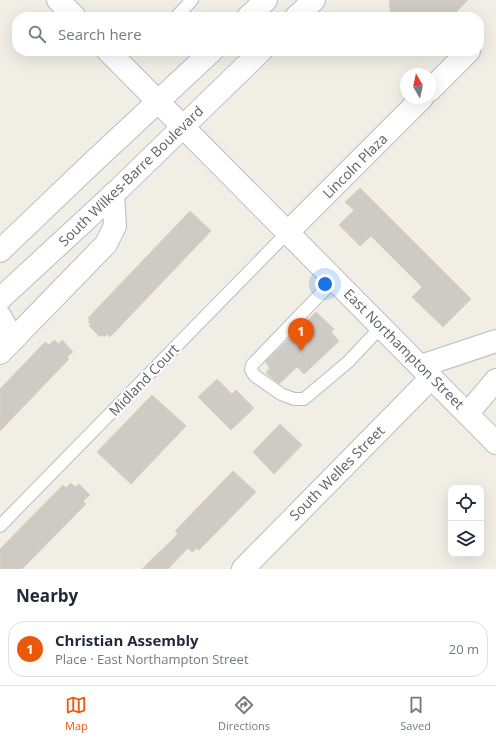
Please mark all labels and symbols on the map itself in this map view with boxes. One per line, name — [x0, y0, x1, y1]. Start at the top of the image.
north arrow — [400, 68, 436, 104]
street label: South Wilkes-Barre Boulevard — [54, 101, 207, 250]
street label: Lincoln Plaza — [318, 129, 391, 202]
your location — [315, 274, 335, 294]
street label: East Northampton Street — [340, 284, 469, 413]
pin: 1 — [288, 318, 314, 351]
street label: Midland Court — [104, 339, 183, 420]
street label: South Welles Street — [285, 421, 388, 524]

